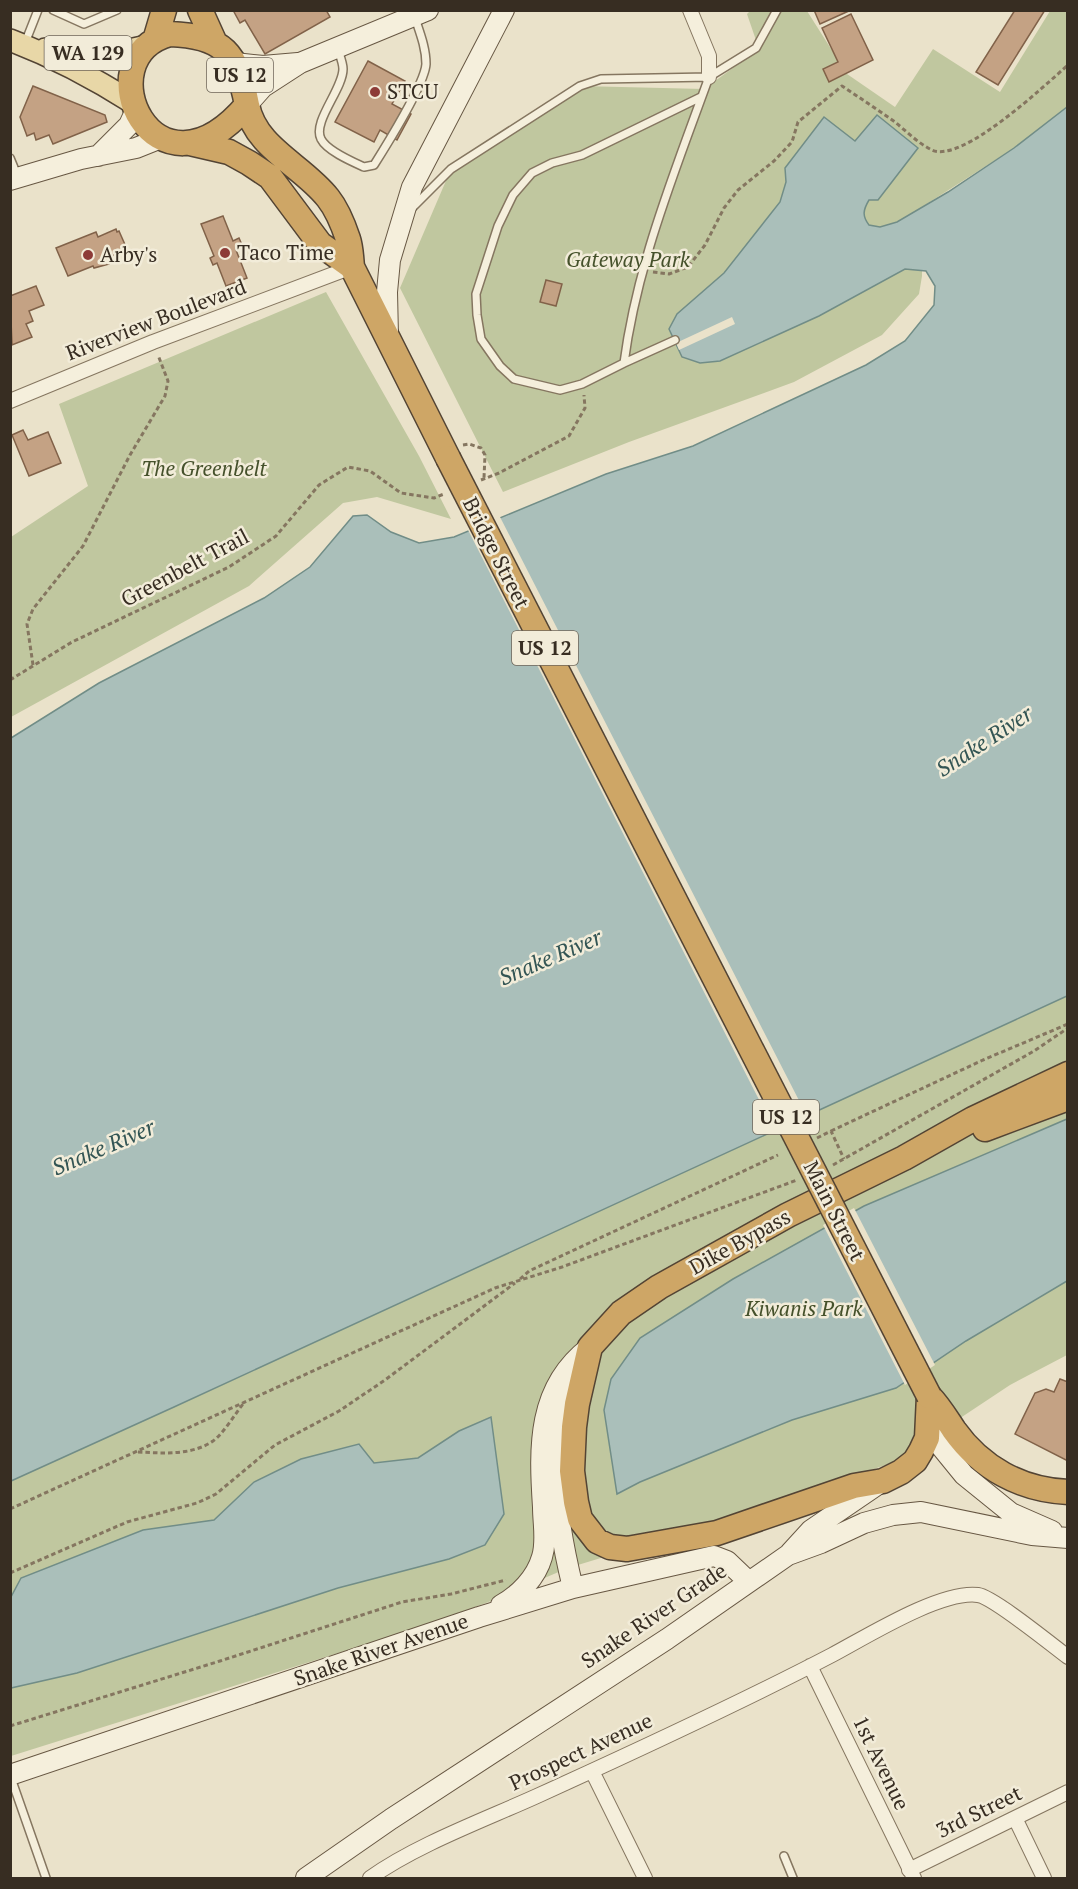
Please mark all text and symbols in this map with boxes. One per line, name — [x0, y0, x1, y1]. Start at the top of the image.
road number: WA 129 — [44, 36, 132, 70]
road number: US 12 — [207, 58, 273, 92]
place label: STCU — [387, 77, 438, 105]
marker: STCU — [368, 85, 382, 99]
place label: Taco Time — [237, 238, 334, 266]
place label: Arby's — [100, 240, 157, 268]
park label: Gateway Park — [566, 245, 691, 273]
marker: Taco Time — [218, 246, 232, 260]
marker: Arby's — [81, 248, 95, 262]
street label: Riverview Boulevard — [62, 272, 250, 366]
park label: The Greenbelt — [141, 454, 268, 482]
street label: Bridge Street — [457, 492, 537, 613]
street label: Greenbelt Trail — [116, 522, 253, 613]
road number: US 12 — [512, 631, 578, 665]
water label: Snake River — [930, 698, 1039, 782]
water label: Snake River — [494, 921, 607, 991]
road number: US 12 — [753, 1100, 819, 1134]
water label: Snake River — [47, 1111, 160, 1181]
street label: Main Street — [798, 1156, 872, 1266]
street label: Dike Bypass — [684, 1202, 795, 1280]
park label: Kiwanis Park — [744, 1294, 864, 1322]
street label: Snake River Grade — [575, 1556, 732, 1674]
street label: Snake River Avenue — [290, 1606, 472, 1692]
street label: Prospect Avenue — [505, 1706, 657, 1796]
street label: 1st Avenue — [847, 1711, 917, 1814]
street label: 3rd Street — [931, 1778, 1026, 1844]

